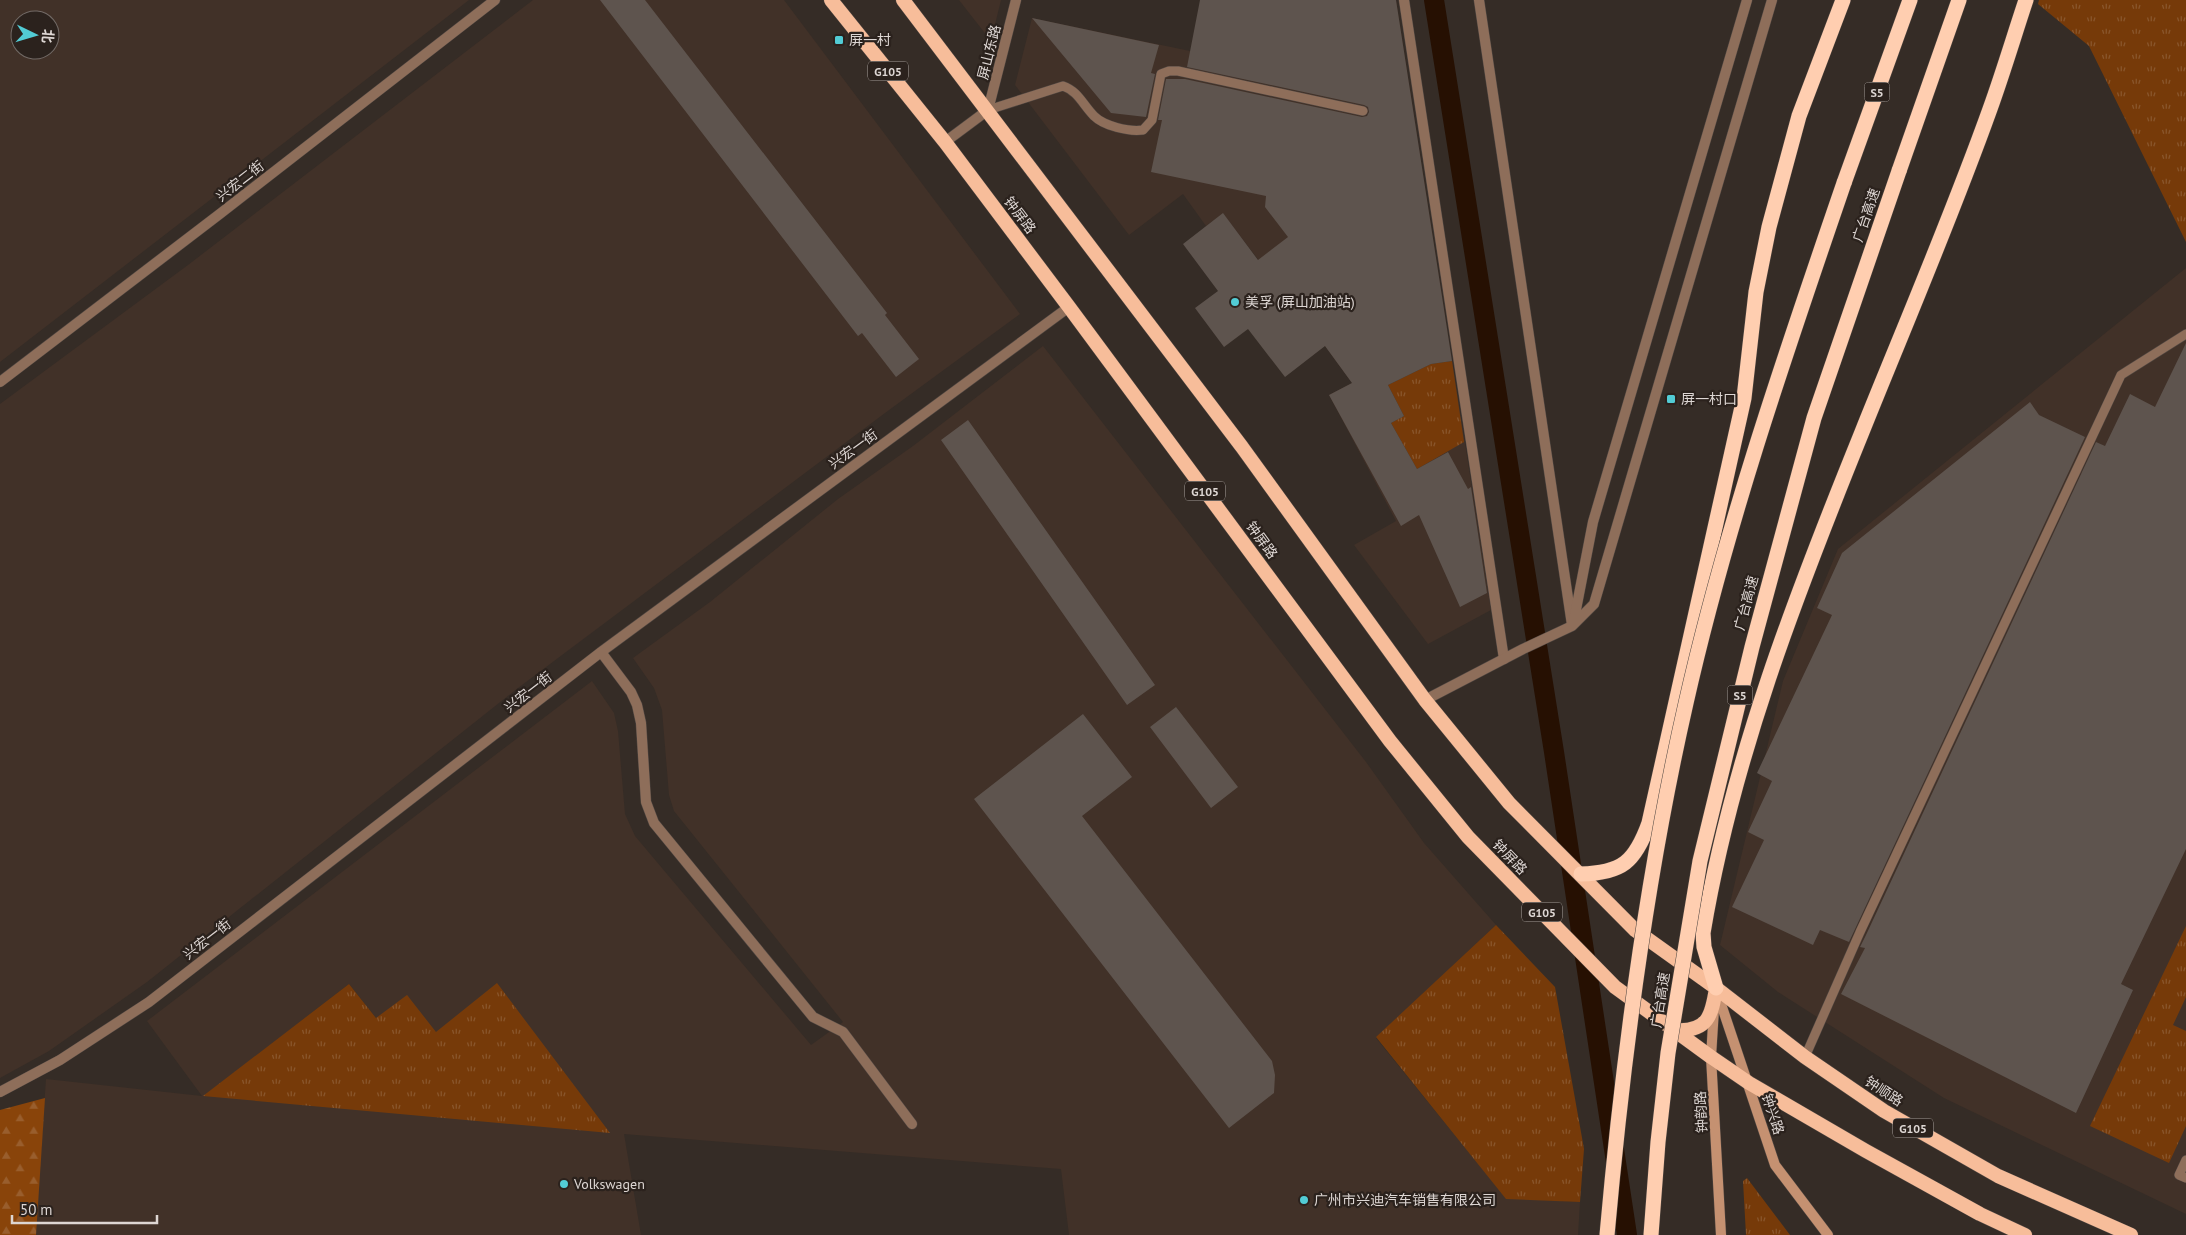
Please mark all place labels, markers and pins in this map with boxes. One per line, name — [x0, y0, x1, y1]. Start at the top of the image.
place label: 屏一村 — [849, 31, 891, 49]
marker: 屏一村 — [833, 34, 845, 46]
place label: 美孚 (屏山加油站) — [1245, 293, 1355, 311]
marker: 美孚 (屏山加油站) — [1229, 296, 1241, 308]
place label: 屏一村口 — [1681, 390, 1737, 408]
marker: 屏一村口 — [1665, 393, 1677, 405]
place label: Volkswagen — [573, 1175, 645, 1193]
marker: Volkswagen — [558, 1178, 570, 1190]
place label: 广州市兴迪汽车销售有限公司 — [1314, 1191, 1496, 1209]
marker: 广州市兴迪汽车销售有限公司 — [1298, 1194, 1310, 1206]

